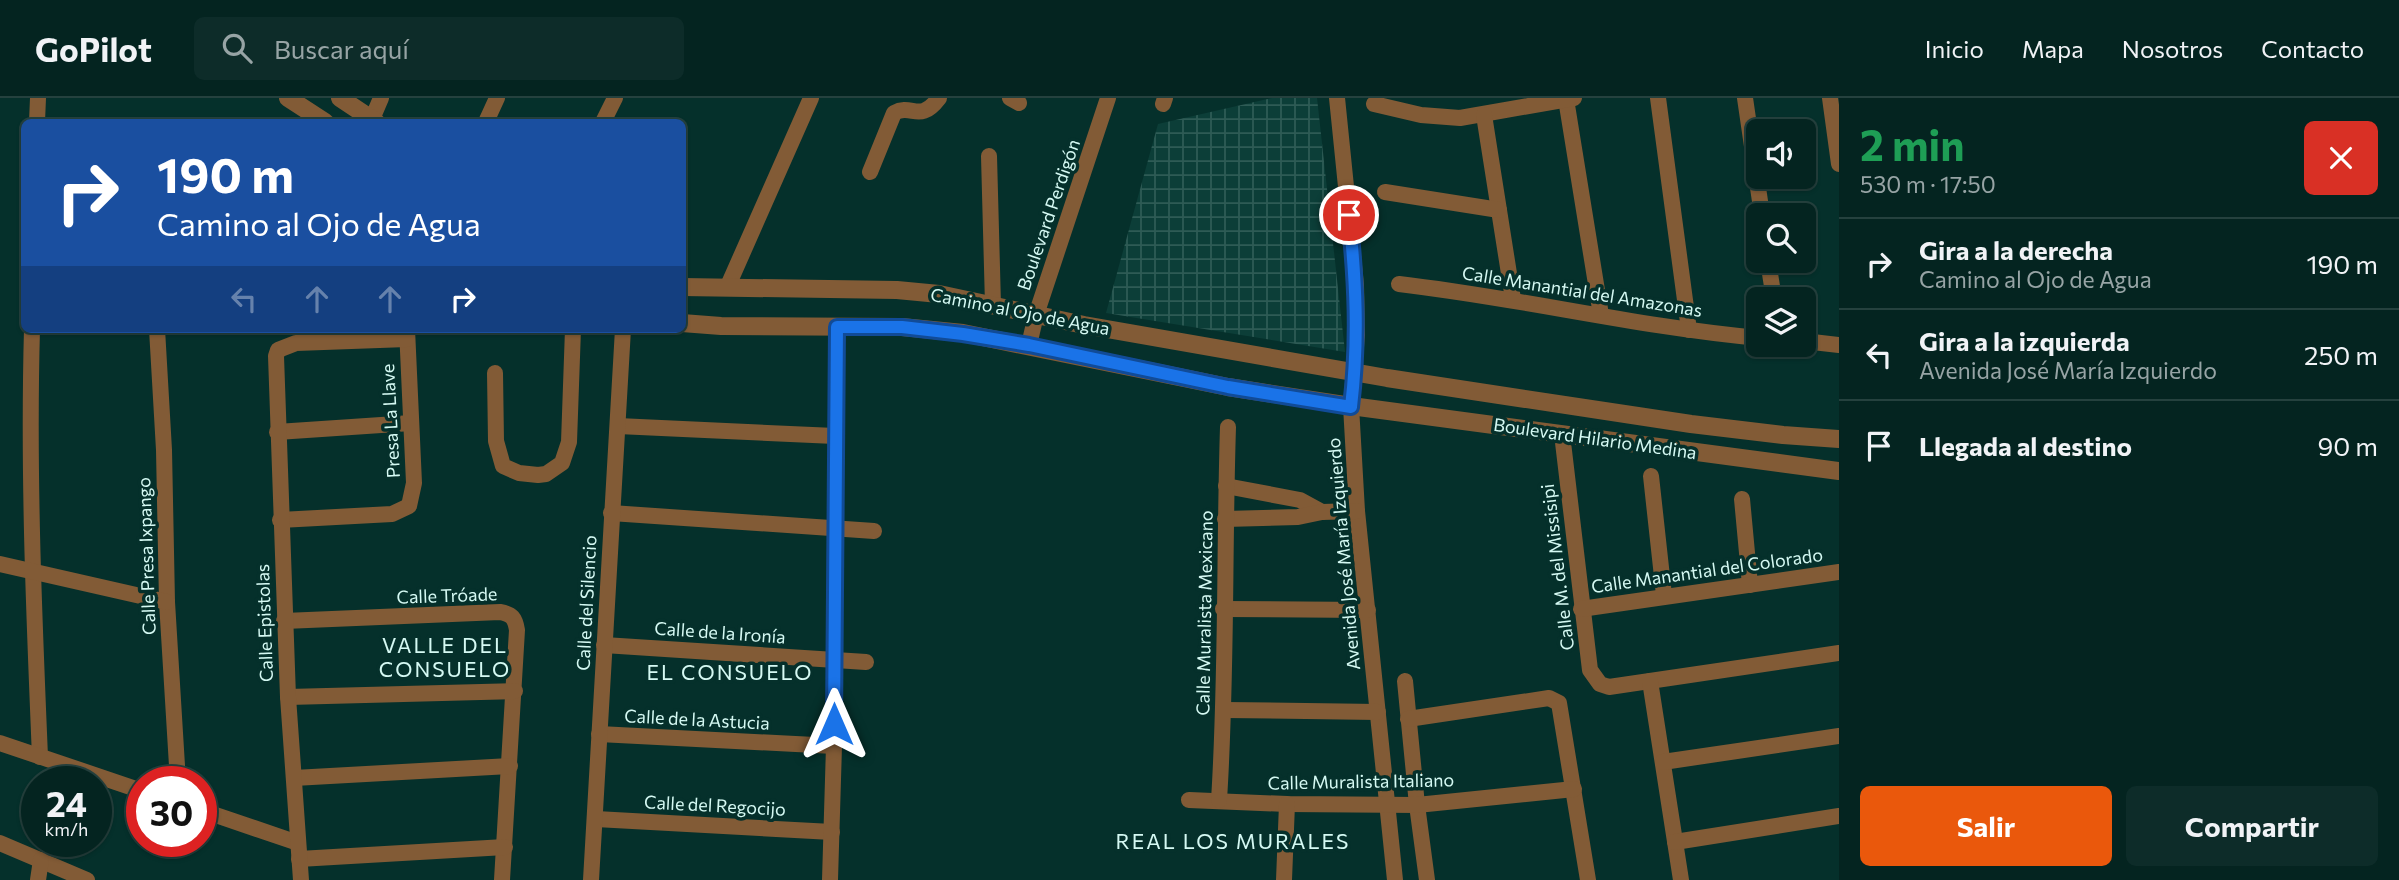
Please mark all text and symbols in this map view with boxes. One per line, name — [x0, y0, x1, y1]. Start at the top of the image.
search box — [194, 17, 684, 80]
text: GoPilot — [35, 28, 152, 69]
icon: search — [218, 29, 256, 67]
text: Buscar aquí — [274, 33, 409, 64]
text: Inicio — [1925, 34, 1984, 63]
text: Mapa — [2022, 34, 2084, 63]
text: Nosotros — [2122, 34, 2223, 63]
text: Contacto — [2261, 34, 2364, 63]
text: 2 min — [1860, 118, 1965, 170]
map controls — [1746, 119, 1816, 357]
button: sound — [1746, 119, 1816, 189]
button: close — [2304, 121, 2378, 195]
street label: Boulevard Perdigón — [1012, 136, 1084, 293]
text: 190 m — [157, 143, 294, 203]
icon: right — [42, 147, 133, 238]
text: 530 m · 17:50 — [1860, 170, 1996, 198]
pin — [1319, 185, 1379, 245]
icon: arrive — [1330, 196, 1368, 234]
text: Camino al Ojo de Agua — [157, 203, 481, 243]
button: search — [1746, 203, 1816, 273]
text: Gira a la derecha — [1919, 234, 2113, 265]
icon: right — [1860, 245, 1898, 283]
text: 190 m — [2306, 248, 2378, 279]
street label: Calle Manantial del Amazonas — [1461, 261, 1704, 321]
text: Camino al Ojo de Agua — [1919, 265, 2152, 293]
icon: left — [225, 280, 263, 318]
icon: ahead — [298, 280, 336, 318]
icon: ahead — [371, 280, 409, 318]
icon: right — [444, 280, 482, 318]
street label: Camino al Ojo de Agua — [929, 283, 1112, 339]
button: layers — [1746, 287, 1816, 357]
text: Gira a la izquierda — [1919, 325, 2130, 356]
icon: left — [1860, 336, 1898, 374]
text: 250 m — [2304, 339, 2378, 370]
text: Avenida José María Izquierdo — [1919, 356, 2217, 384]
street label: Presa La Llave — [376, 363, 404, 479]
street label: Boulevard Hilario Medina — [1492, 413, 1698, 463]
icon: arrive — [1860, 427, 1898, 465]
text: Llegada al destino — [1919, 430, 2132, 461]
text: 90 m — [2318, 430, 2378, 461]
street label: Avenida José María Izquierdo — [1322, 437, 1364, 671]
street label: Calle Presa Ixpango — [132, 477, 160, 635]
street label: Calle M. del Missisipi — [1536, 483, 1578, 652]
street label: Calle Muralista Mexicano — [1191, 510, 1217, 716]
street label: Calle del Silencio — [571, 535, 601, 671]
street label: Calle Manantial del Colorado — [1590, 543, 1824, 597]
street label: Calle Epistolas — [251, 564, 277, 682]
street label: Calle Tróade — [396, 582, 498, 608]
street label: Calle de la Ironía — [654, 616, 786, 648]
district label: VALLE DEL CONSUELO — [379, 632, 511, 681]
district label: EL CONSUELO — [647, 659, 813, 684]
position arrow — [797, 687, 871, 761]
street label: Calle de la Astucia — [624, 704, 770, 734]
speed limit sign: 30 — [126, 766, 217, 857]
street label: Calle Muralista Italiano — [1268, 768, 1454, 794]
text: 24 — [46, 781, 87, 824]
button: Salir — [1860, 786, 2112, 866]
button: Compartir — [2126, 786, 2378, 866]
street label: Calle del Regocijo — [644, 790, 786, 820]
text: km/h — [45, 818, 88, 840]
district label: REAL LOS MURALES — [1116, 828, 1350, 853]

